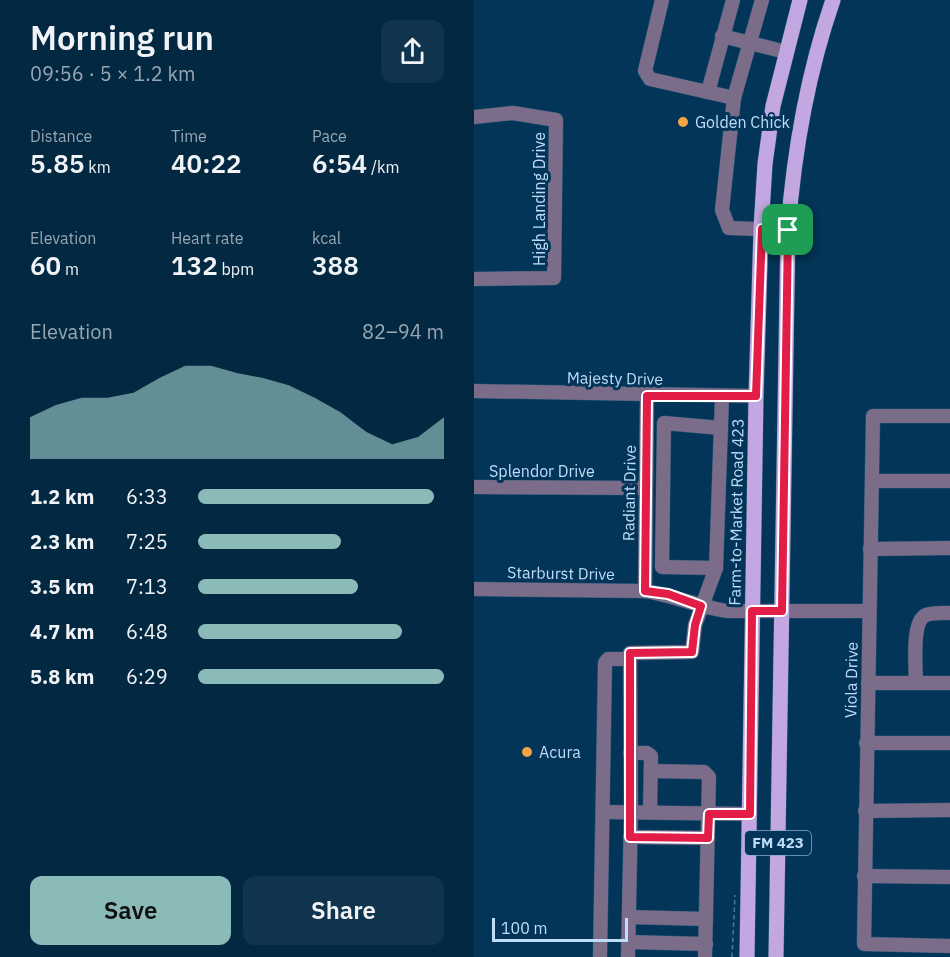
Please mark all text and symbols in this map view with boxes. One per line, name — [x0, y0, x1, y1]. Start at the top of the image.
text: Morning run — [30, 16, 214, 59]
button: share — [381, 20, 444, 83]
text: 09:56 · 5 × 1.2 km — [30, 60, 195, 87]
place label: Golden Chick — [695, 112, 790, 132]
marker: Golden Chick — [676, 115, 690, 129]
text: Distance — [30, 126, 92, 146]
text: Time — [171, 126, 207, 146]
text: Pace — [312, 126, 347, 146]
street label: High Landing Drive — [529, 132, 549, 266]
text: 5.85 — [30, 146, 85, 180]
text: 40:22 — [171, 146, 242, 180]
text: 6:54 — [312, 146, 367, 180]
text: km — [85, 157, 111, 177]
text: /km — [367, 157, 399, 177]
pin — [762, 204, 813, 255]
icon: arrive — [771, 213, 804, 246]
text: Elevation — [30, 228, 96, 248]
text: Heart rate — [171, 228, 244, 248]
text: kcal — [312, 228, 341, 248]
text: 60 — [30, 248, 61, 282]
text: 132 — [171, 248, 218, 282]
text: 388 — [312, 248, 359, 282]
text: m — [61, 259, 79, 279]
text: bpm — [218, 259, 254, 279]
text: Elevation — [30, 318, 113, 345]
text: 82–94 m — [362, 318, 444, 345]
street label: Majesty Drive — [567, 367, 664, 389]
street label: Farm-to-Market Road 423 — [724, 418, 748, 606]
street label: Radiant Drive — [618, 445, 640, 541]
street label: Splendor Drive — [489, 461, 595, 481]
text: 1.2 km — [30, 483, 94, 510]
text: 6:33 — [126, 483, 168, 510]
text: 2.3 km — [30, 528, 94, 555]
text: 7:25 — [126, 528, 168, 555]
street label: Starburst Drive — [507, 562, 615, 584]
text: 3.5 km — [30, 573, 94, 600]
text: 7:13 — [126, 573, 168, 600]
text: 4.7 km — [30, 618, 94, 645]
text: 6:48 — [126, 618, 168, 645]
street label: Viola Drive — [840, 641, 862, 718]
text: 5.8 km — [30, 663, 94, 690]
text: 6:29 — [126, 663, 168, 690]
place label: Acura — [539, 742, 581, 762]
marker: Acura — [520, 745, 534, 759]
road number: FM 423 — [745, 831, 811, 855]
button: Save — [30, 876, 231, 945]
button: Share — [243, 876, 444, 945]
scale bar — [492, 915, 628, 942]
text: 100 m — [501, 918, 548, 938]

